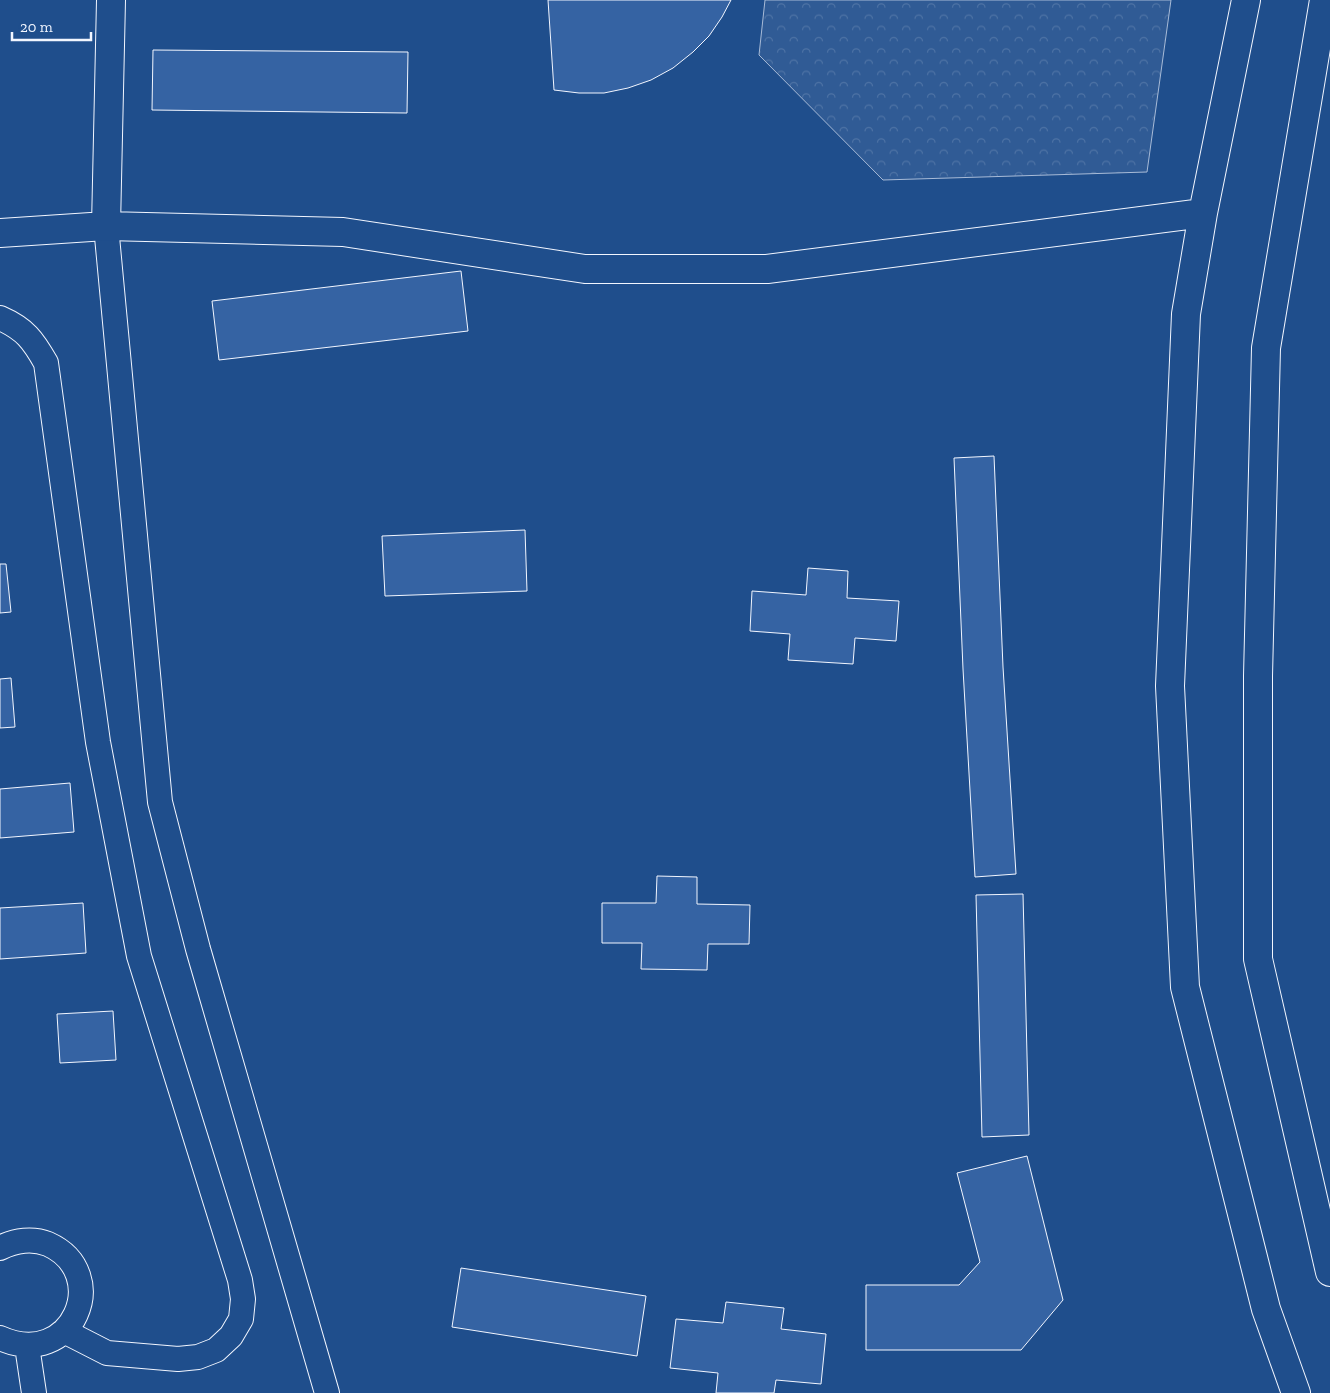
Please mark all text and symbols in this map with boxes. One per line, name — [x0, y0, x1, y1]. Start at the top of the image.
scale bar — [12, 10, 91, 42]
text: 20 m — [20, 18, 53, 36]

